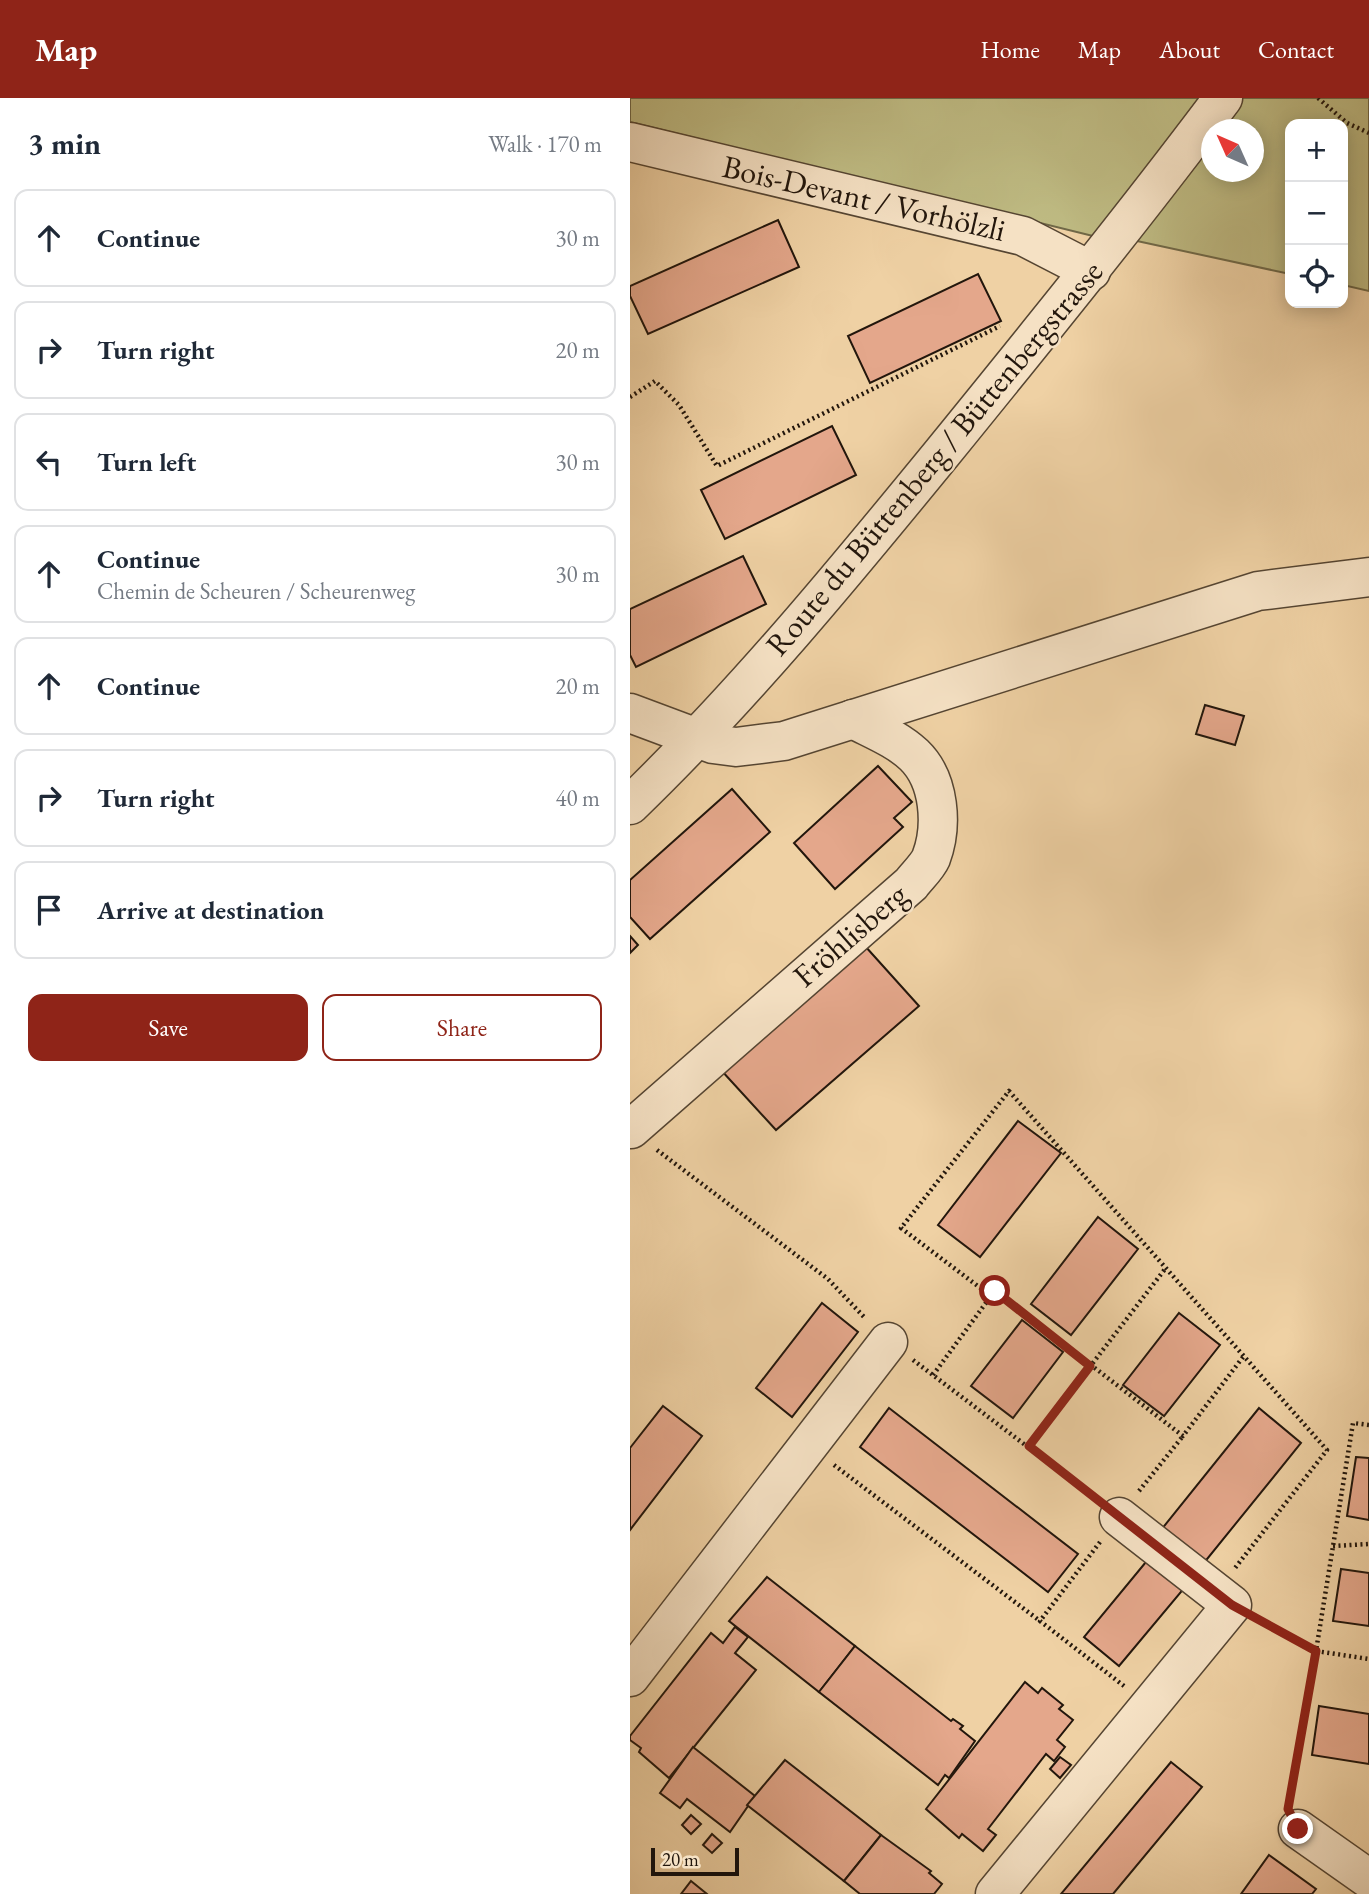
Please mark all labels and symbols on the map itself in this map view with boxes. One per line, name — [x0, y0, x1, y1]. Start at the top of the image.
north arrow — [1201, 119, 1264, 182]
street label: Bois-Devant / Vorhölzli — [719, 145, 1010, 251]
street label: Route du Büttenberg / Büttenbergstrasse — [756, 252, 1112, 664]
street label: Fröhlisberg — [784, 873, 917, 996]
route start — [979, 1275, 1010, 1306]
route end — [1282, 1813, 1313, 1844]
scale bar — [651, 1845, 738, 1877]

